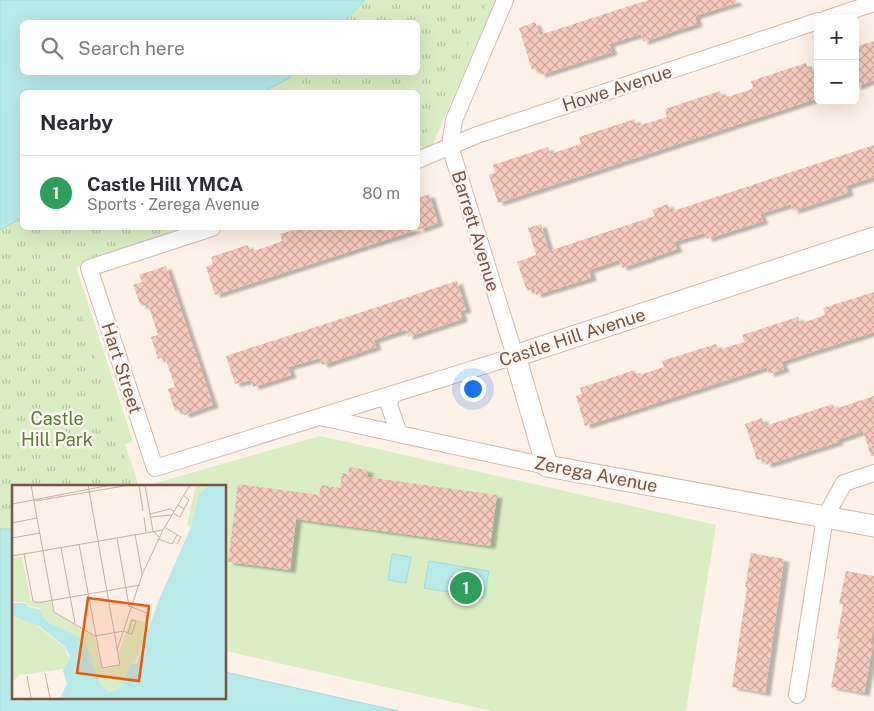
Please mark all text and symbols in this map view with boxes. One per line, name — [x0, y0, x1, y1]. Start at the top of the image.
map controls — [814, 15, 859, 105]
button: + — [814, 15, 859, 60]
search box — [20, 20, 420, 75]
icon: search — [38, 34, 66, 62]
text: Search here — [78, 37, 185, 59]
street label: Howe Avenue — [560, 60, 674, 116]
button: − — [814, 60, 859, 105]
text: Nearby — [40, 110, 113, 135]
street label: Barrett Avenue — [448, 168, 504, 294]
text: Castle Hill YMCA — [87, 173, 243, 195]
text: 1 — [53, 184, 59, 203]
text: 80 m — [362, 184, 400, 203]
text: Sports · Zerega Avenue — [87, 195, 259, 214]
street label: Castle Hill Avenue — [496, 303, 648, 371]
street label: Hart Street — [97, 320, 147, 416]
your location — [460, 376, 486, 402]
park label: Castle Hill Park — [21, 408, 93, 450]
street label: Zerega Avenue — [532, 452, 660, 496]
inset map — [12, 485, 226, 698]
pin: 1 — [450, 569, 482, 607]

